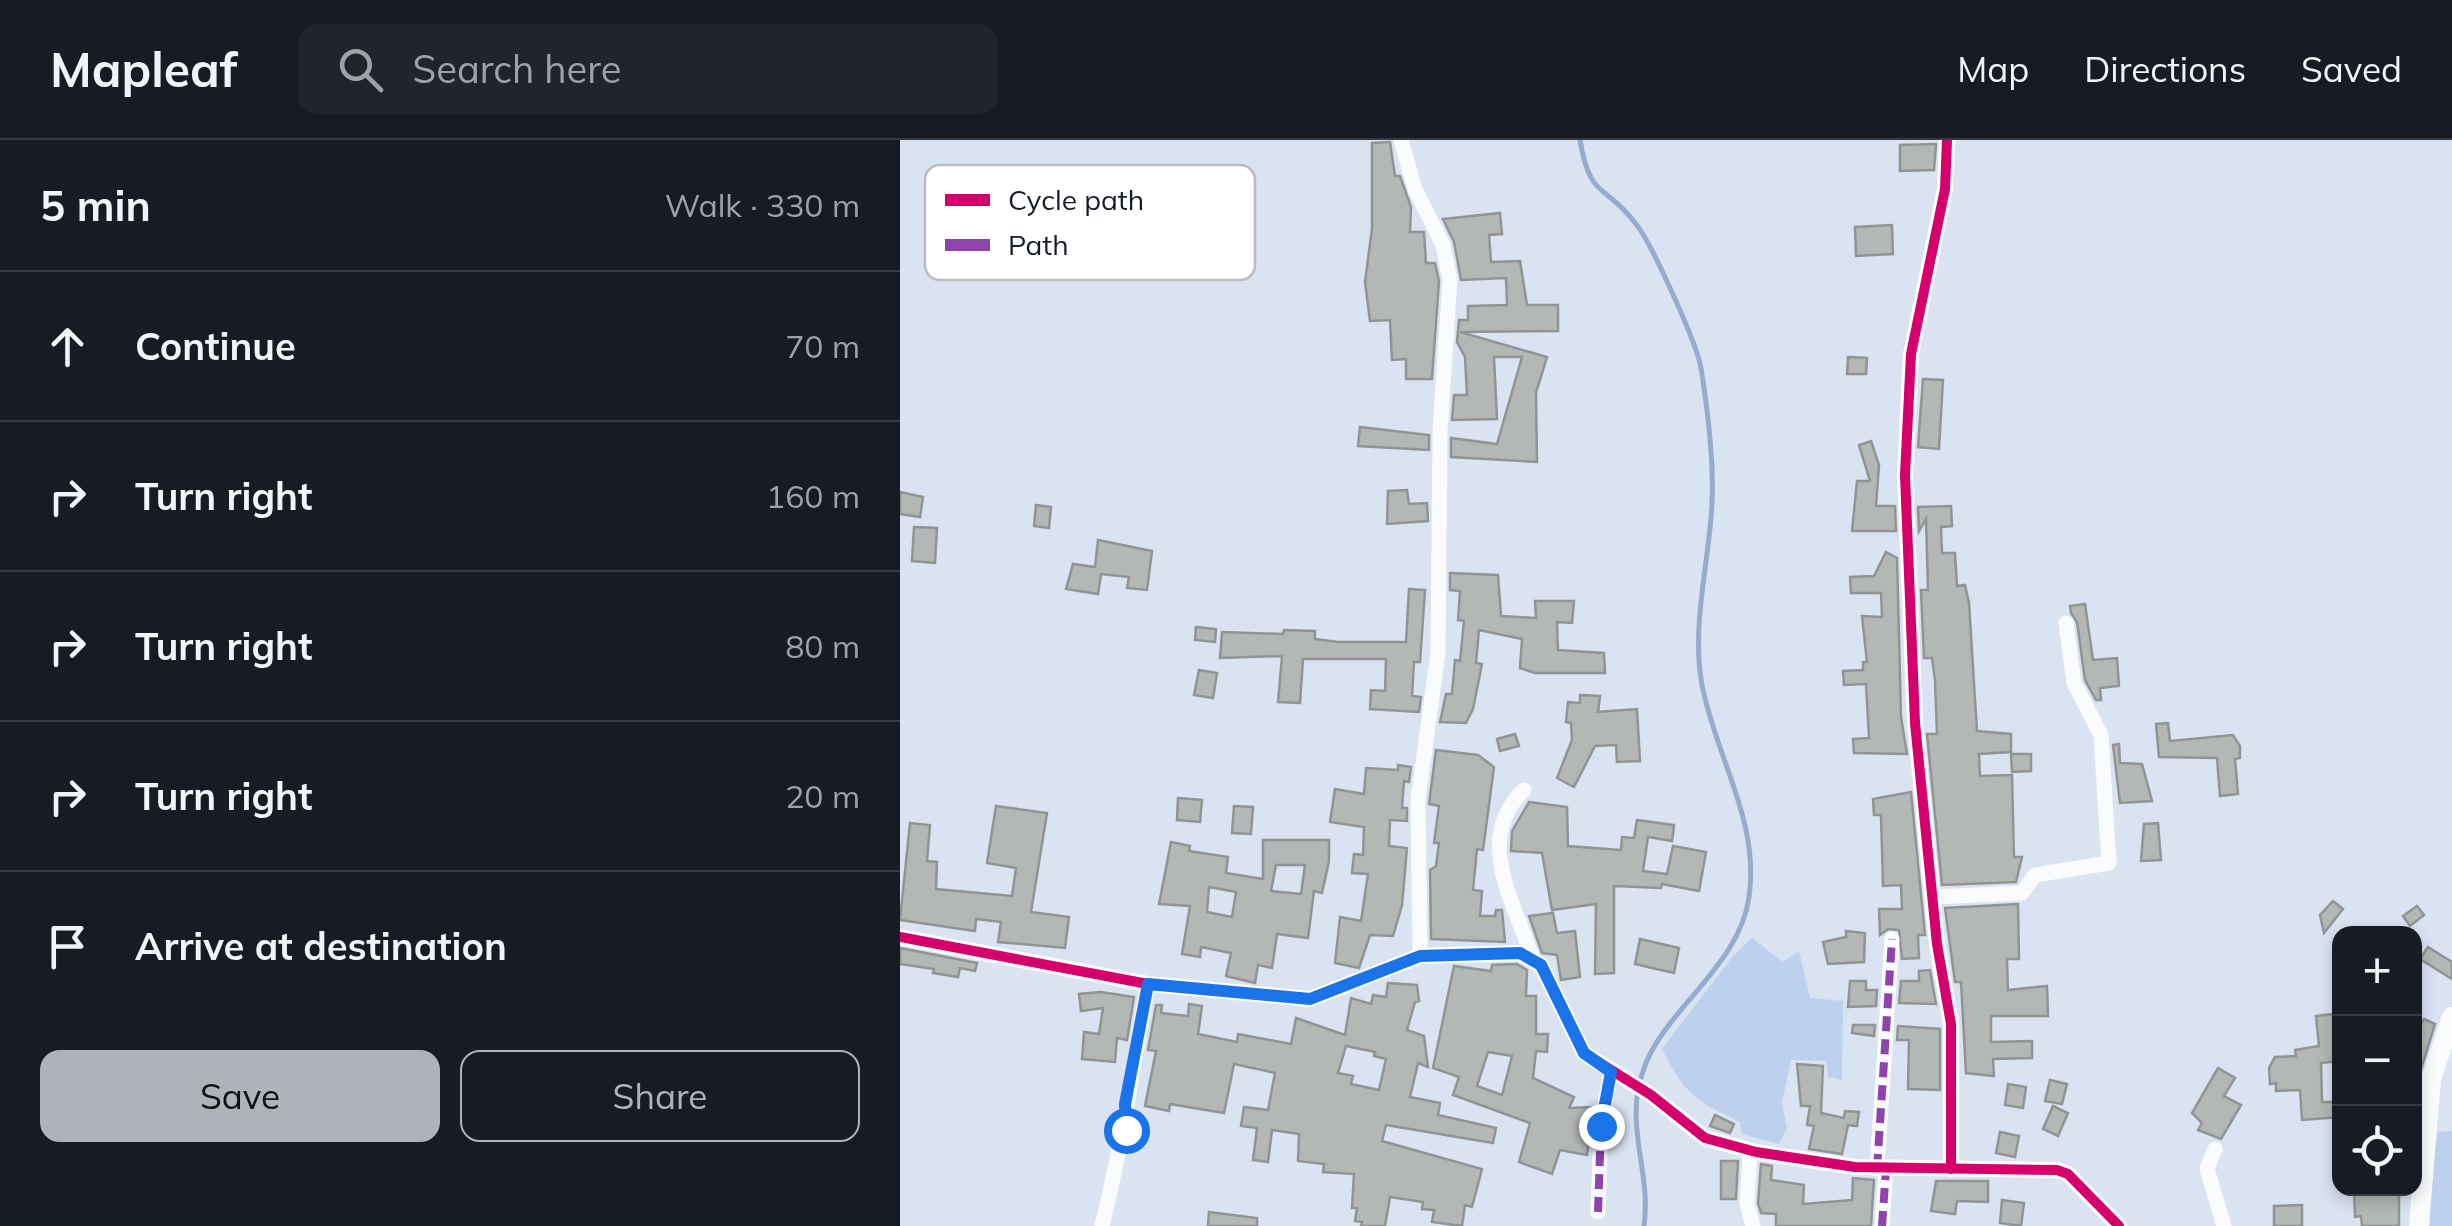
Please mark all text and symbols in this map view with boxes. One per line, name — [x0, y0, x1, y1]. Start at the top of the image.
search box — [298, 24, 998, 114]
text: Mapleaf — [50, 39, 238, 99]
icon: search — [333, 42, 388, 97]
text: Search here — [413, 45, 621, 93]
text: Map — [1957, 47, 2029, 91]
text: Directions — [2084, 47, 2246, 91]
text: Saved — [2301, 47, 2402, 91]
legend — [925, 165, 1255, 280]
text: 5 min — [40, 179, 151, 232]
text: Cycle path — [1008, 182, 1144, 217]
text: Walk · 330 m — [665, 185, 860, 225]
text: Path — [1008, 227, 1069, 262]
icon: ahead — [40, 319, 95, 374]
text: Continue — [135, 322, 296, 370]
text: 70 m — [785, 326, 860, 366]
icon: right — [40, 469, 95, 524]
text: Turn right — [135, 472, 312, 520]
text: 160 m — [766, 476, 860, 516]
icon: right — [40, 619, 95, 674]
text: Turn right — [135, 622, 312, 670]
text: 80 m — [785, 626, 860, 666]
icon: right — [40, 769, 95, 824]
text: Turn right — [135, 772, 312, 820]
text: 20 m — [785, 776, 860, 816]
icon: arrive — [40, 919, 95, 974]
text: Arrive at destination — [135, 922, 507, 970]
map controls — [2332, 926, 2422, 1196]
button: + — [2332, 926, 2422, 1016]
button: − — [2332, 1016, 2422, 1106]
button: Save — [40, 1050, 440, 1142]
button: Share — [460, 1050, 860, 1142]
route end — [1579, 1104, 1625, 1150]
button: locate — [2332, 1106, 2422, 1196]
route start — [1104, 1108, 1150, 1154]

